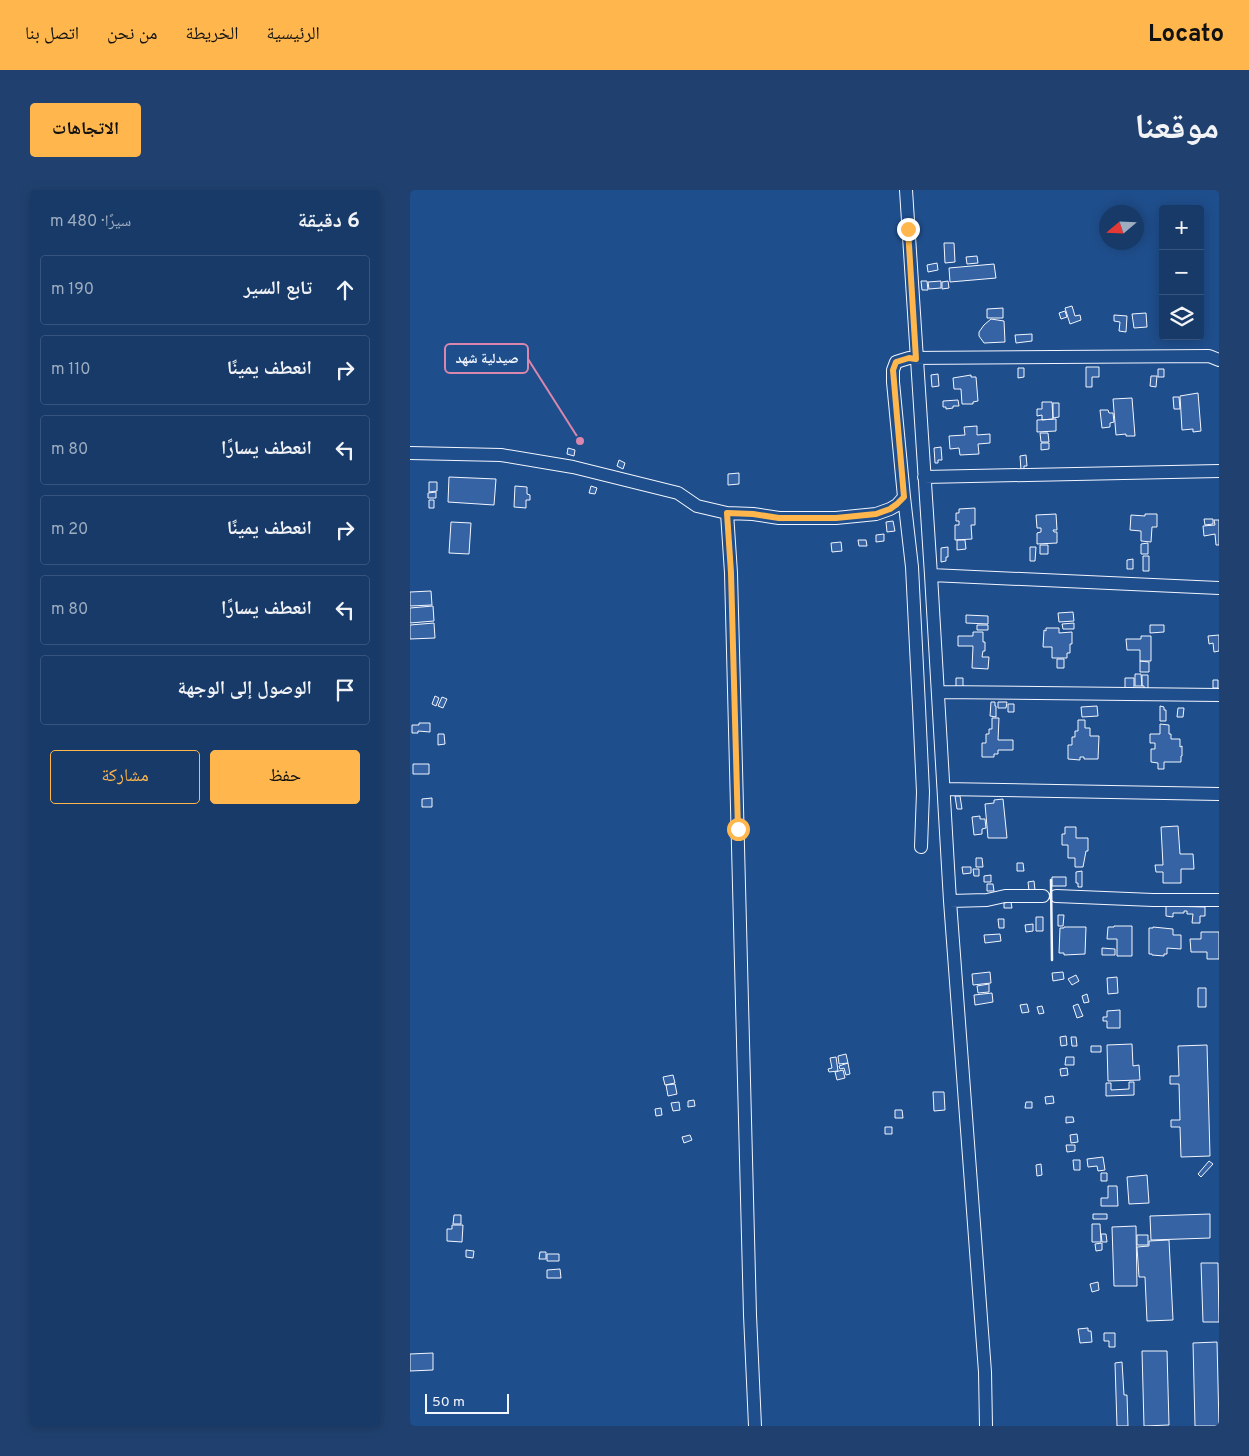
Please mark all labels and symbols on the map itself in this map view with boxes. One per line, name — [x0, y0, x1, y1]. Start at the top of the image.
north arrow — [1099, 205, 1144, 250]
route end — [897, 218, 920, 241]
callout: صيدلية شهد — [445, 344, 528, 373]
text: صيدلية شهد — [455, 351, 519, 368]
route start — [727, 818, 750, 841]
scale bar — [425, 1391, 509, 1414]

